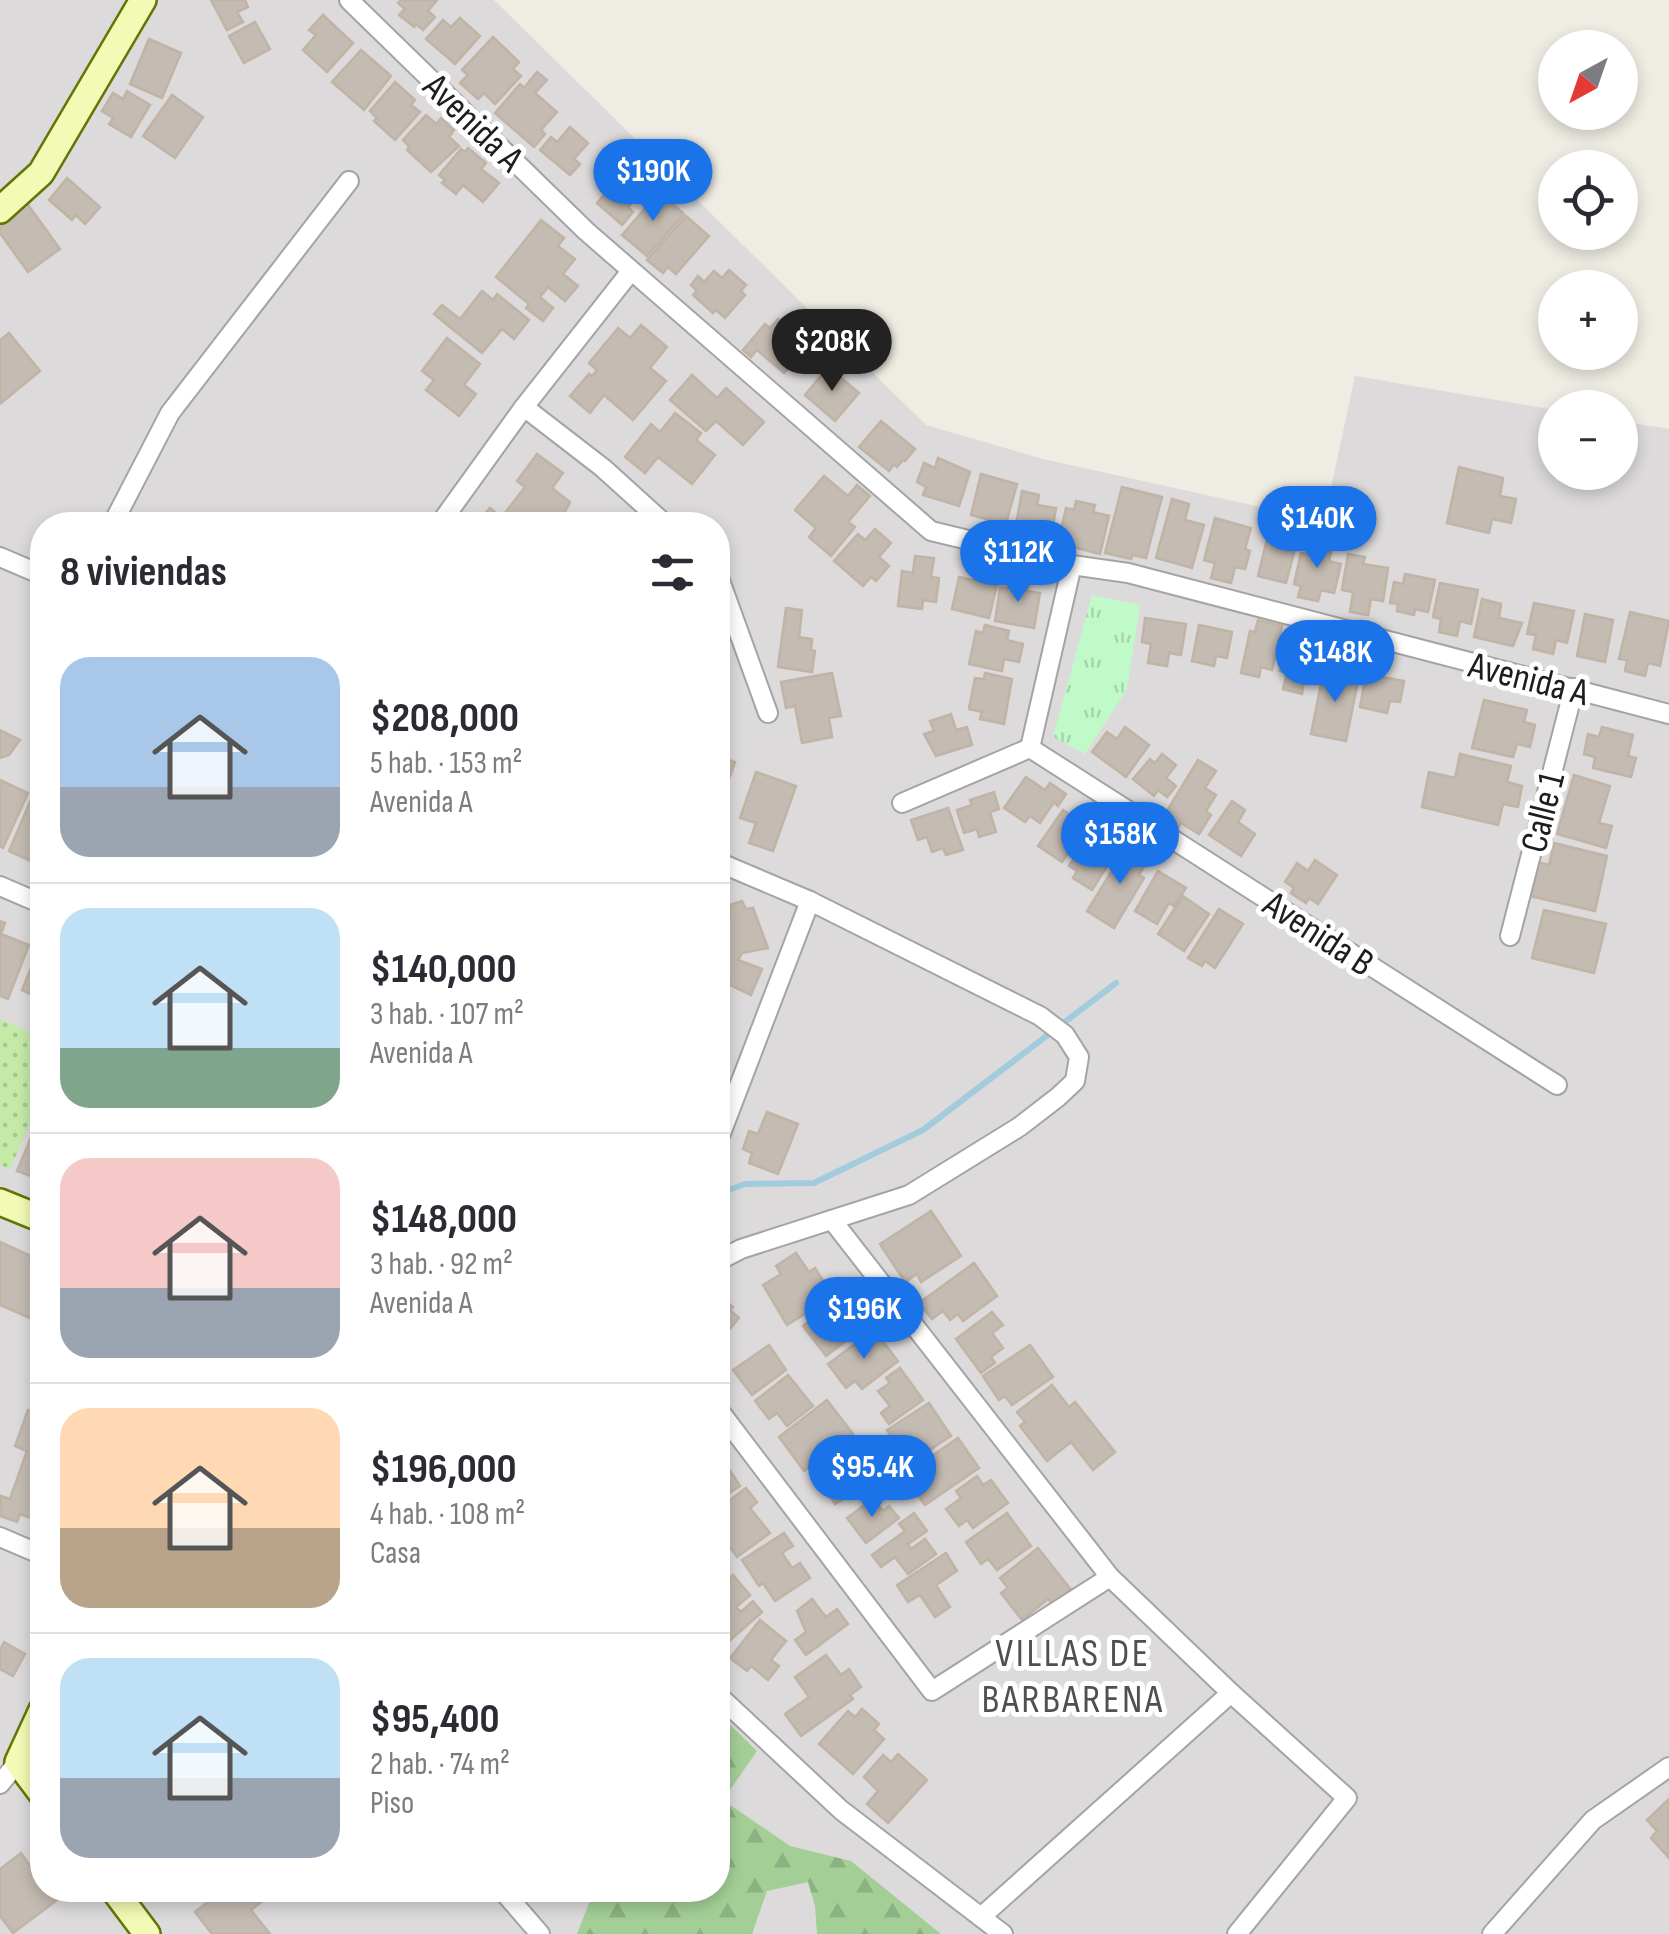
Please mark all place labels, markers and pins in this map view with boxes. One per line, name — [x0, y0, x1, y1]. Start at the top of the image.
pin: $190K — [583, 139, 723, 224]
pin: $208K — [762, 309, 902, 394]
pin: $140K — [1247, 486, 1387, 571]
pin: $112K — [948, 520, 1088, 605]
pin: $148K — [1265, 620, 1405, 705]
pin: $158K — [1050, 802, 1190, 887]
pin: $196K — [794, 1277, 934, 1362]
pin: $95.4K — [791, 1435, 953, 1520]

